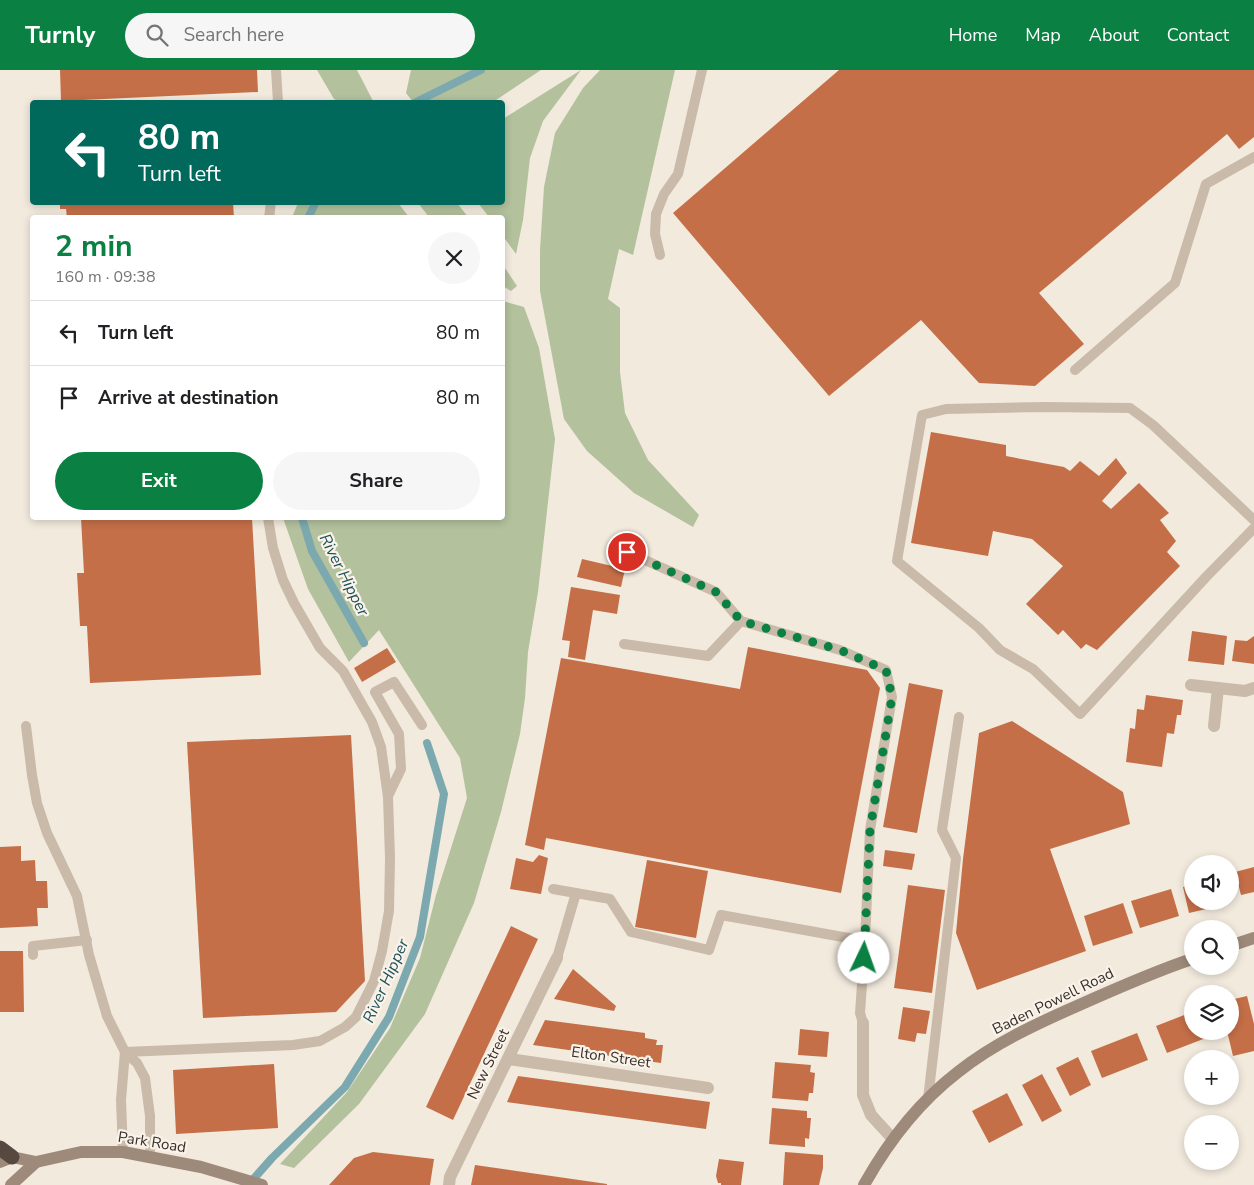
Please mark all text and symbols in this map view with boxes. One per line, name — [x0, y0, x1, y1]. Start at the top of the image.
search box — [125, 13, 475, 58]
text: Turnly — [25, 19, 95, 51]
icon: search — [143, 21, 171, 49]
text: Search here — [183, 22, 284, 48]
text: Home — [949, 23, 997, 47]
text: Map — [1025, 23, 1061, 47]
text: About — [1089, 23, 1139, 47]
text: Contact — [1167, 23, 1229, 47]
text: 80 m — [138, 114, 220, 161]
icon: left — [55, 120, 120, 185]
text: Turn left — [138, 159, 221, 189]
text: 2 min — [55, 226, 133, 267]
button: close — [428, 232, 480, 284]
text: 160 m · 09:38 — [55, 266, 156, 288]
icon: left — [55, 319, 83, 347]
text: Turn left — [98, 320, 173, 346]
text: 80 m — [436, 320, 480, 346]
icon: arrive — [55, 384, 83, 412]
text: Arrive at destination — [98, 385, 279, 411]
text: 80 m — [436, 385, 480, 411]
button: Exit — [55, 452, 263, 510]
button: Share — [273, 452, 480, 510]
water label: River Hipper — [314, 530, 375, 621]
pin — [606, 531, 648, 573]
icon: arrive — [613, 538, 641, 566]
map controls — [1184, 855, 1239, 1170]
button: sound — [1184, 855, 1239, 910]
button: search — [1184, 920, 1239, 975]
position arrow — [837, 931, 889, 983]
water label: River Hipper — [358, 934, 415, 1026]
street label: Baden Powell Road — [989, 963, 1117, 1039]
button: layers — [1184, 985, 1239, 1040]
street label: New Street — [462, 1025, 514, 1103]
street label: Elton Street — [570, 1042, 653, 1073]
button: + — [1184, 1050, 1239, 1105]
button: − — [1184, 1115, 1239, 1170]
street label: Park Road — [116, 1127, 188, 1157]

